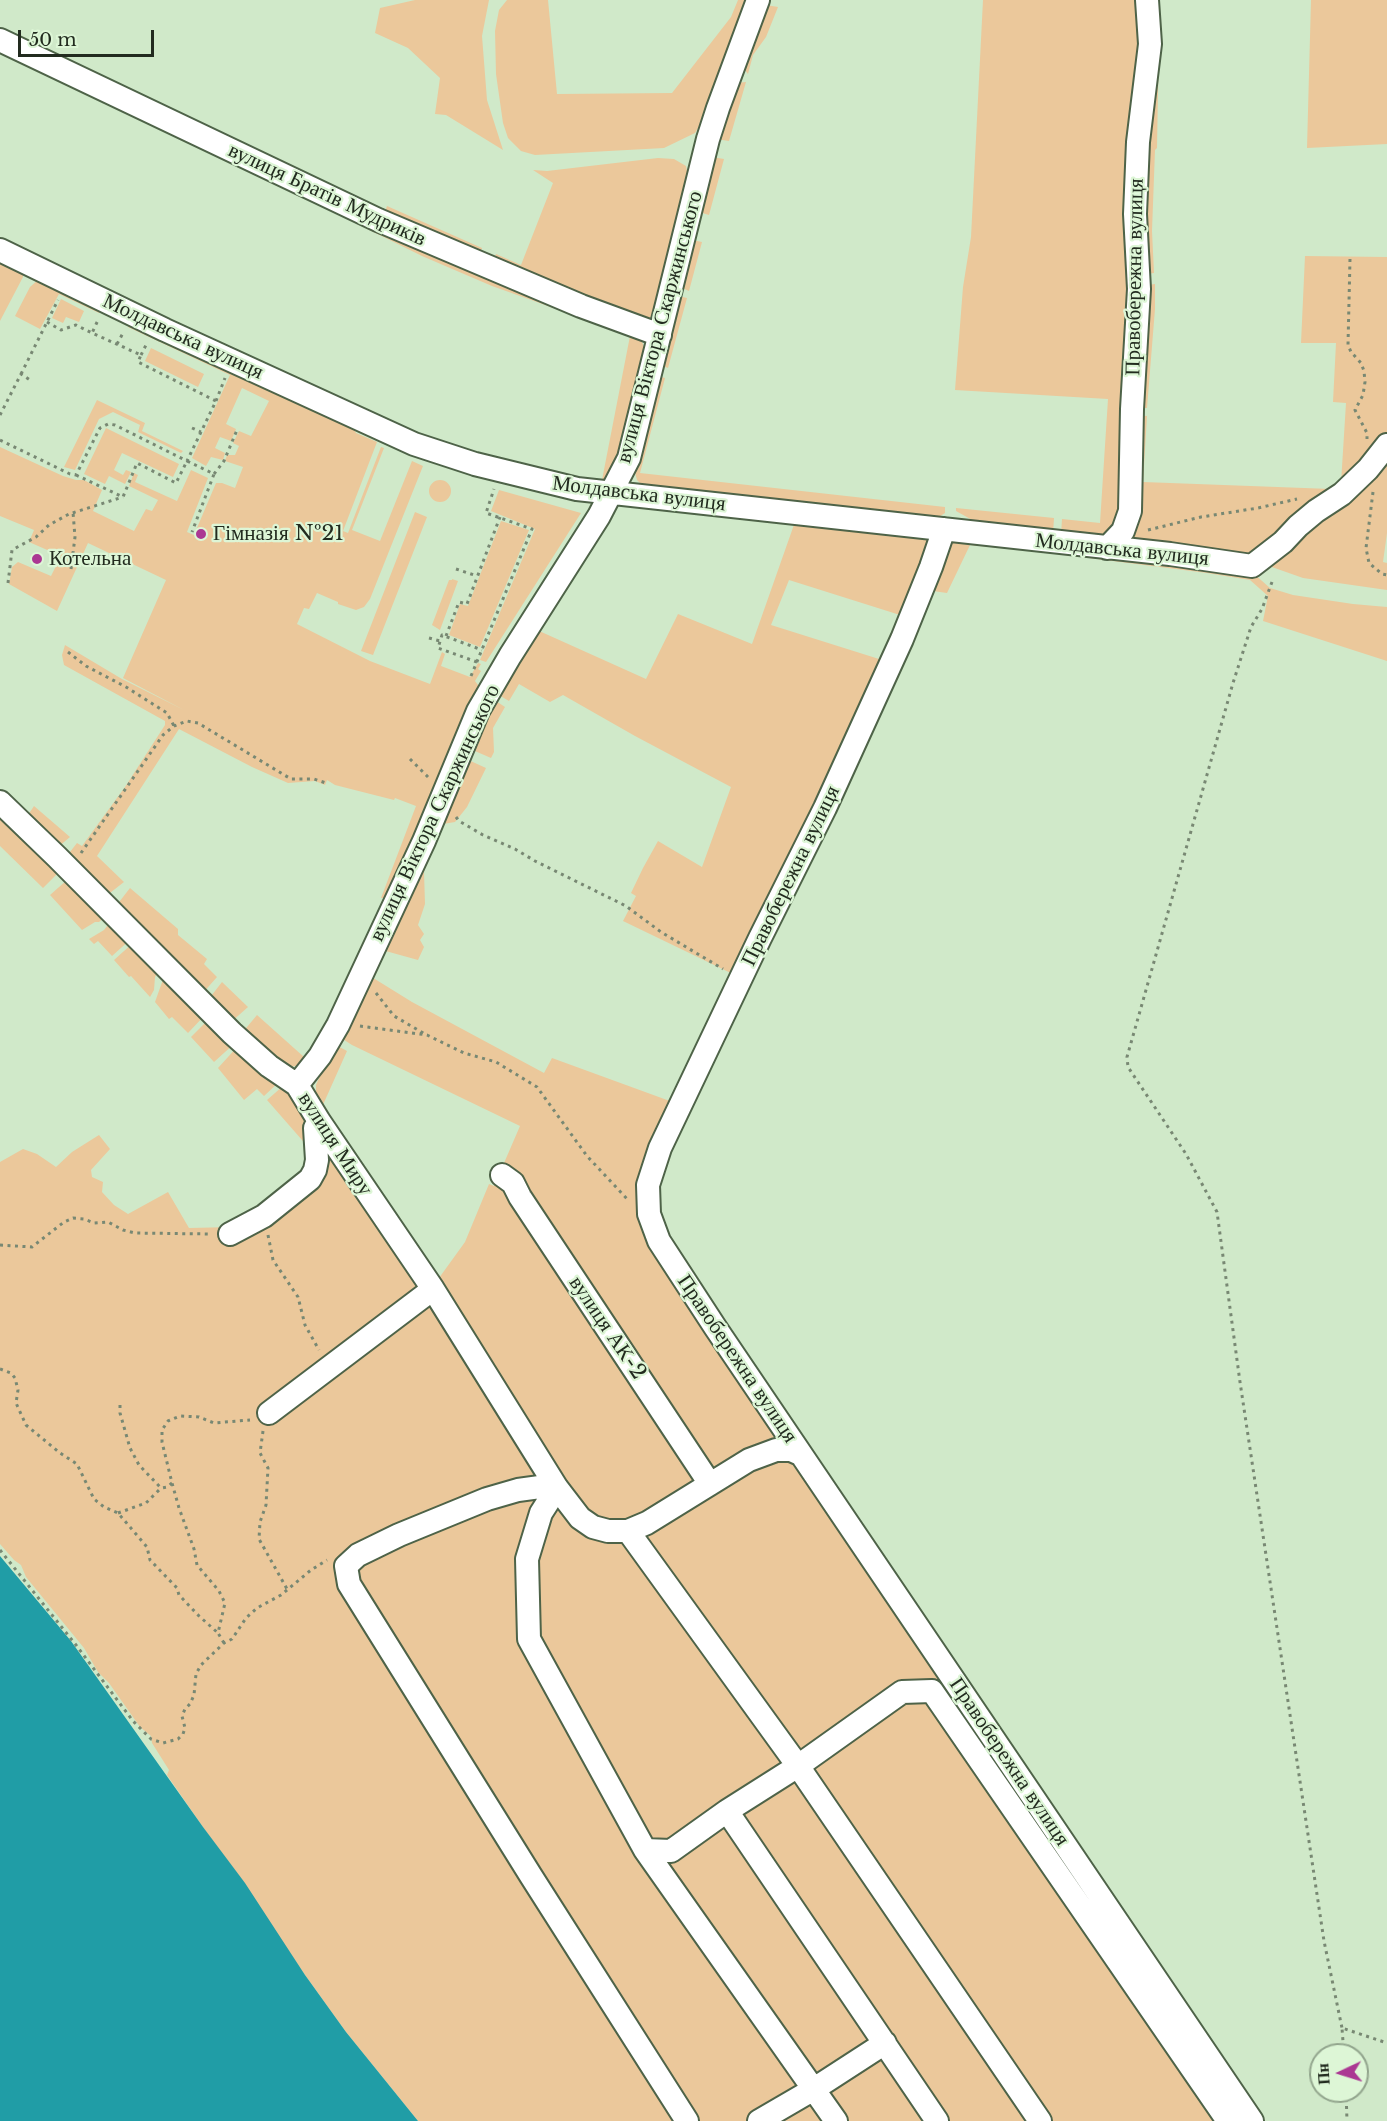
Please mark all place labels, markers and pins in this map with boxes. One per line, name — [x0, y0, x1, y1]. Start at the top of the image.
place label: Гімназія №21 — [213, 521, 344, 547]
marker: Гімназія №21 — [194, 527, 208, 541]
place label: Котельна — [49, 546, 131, 572]
marker: Котельна — [30, 552, 44, 566]

